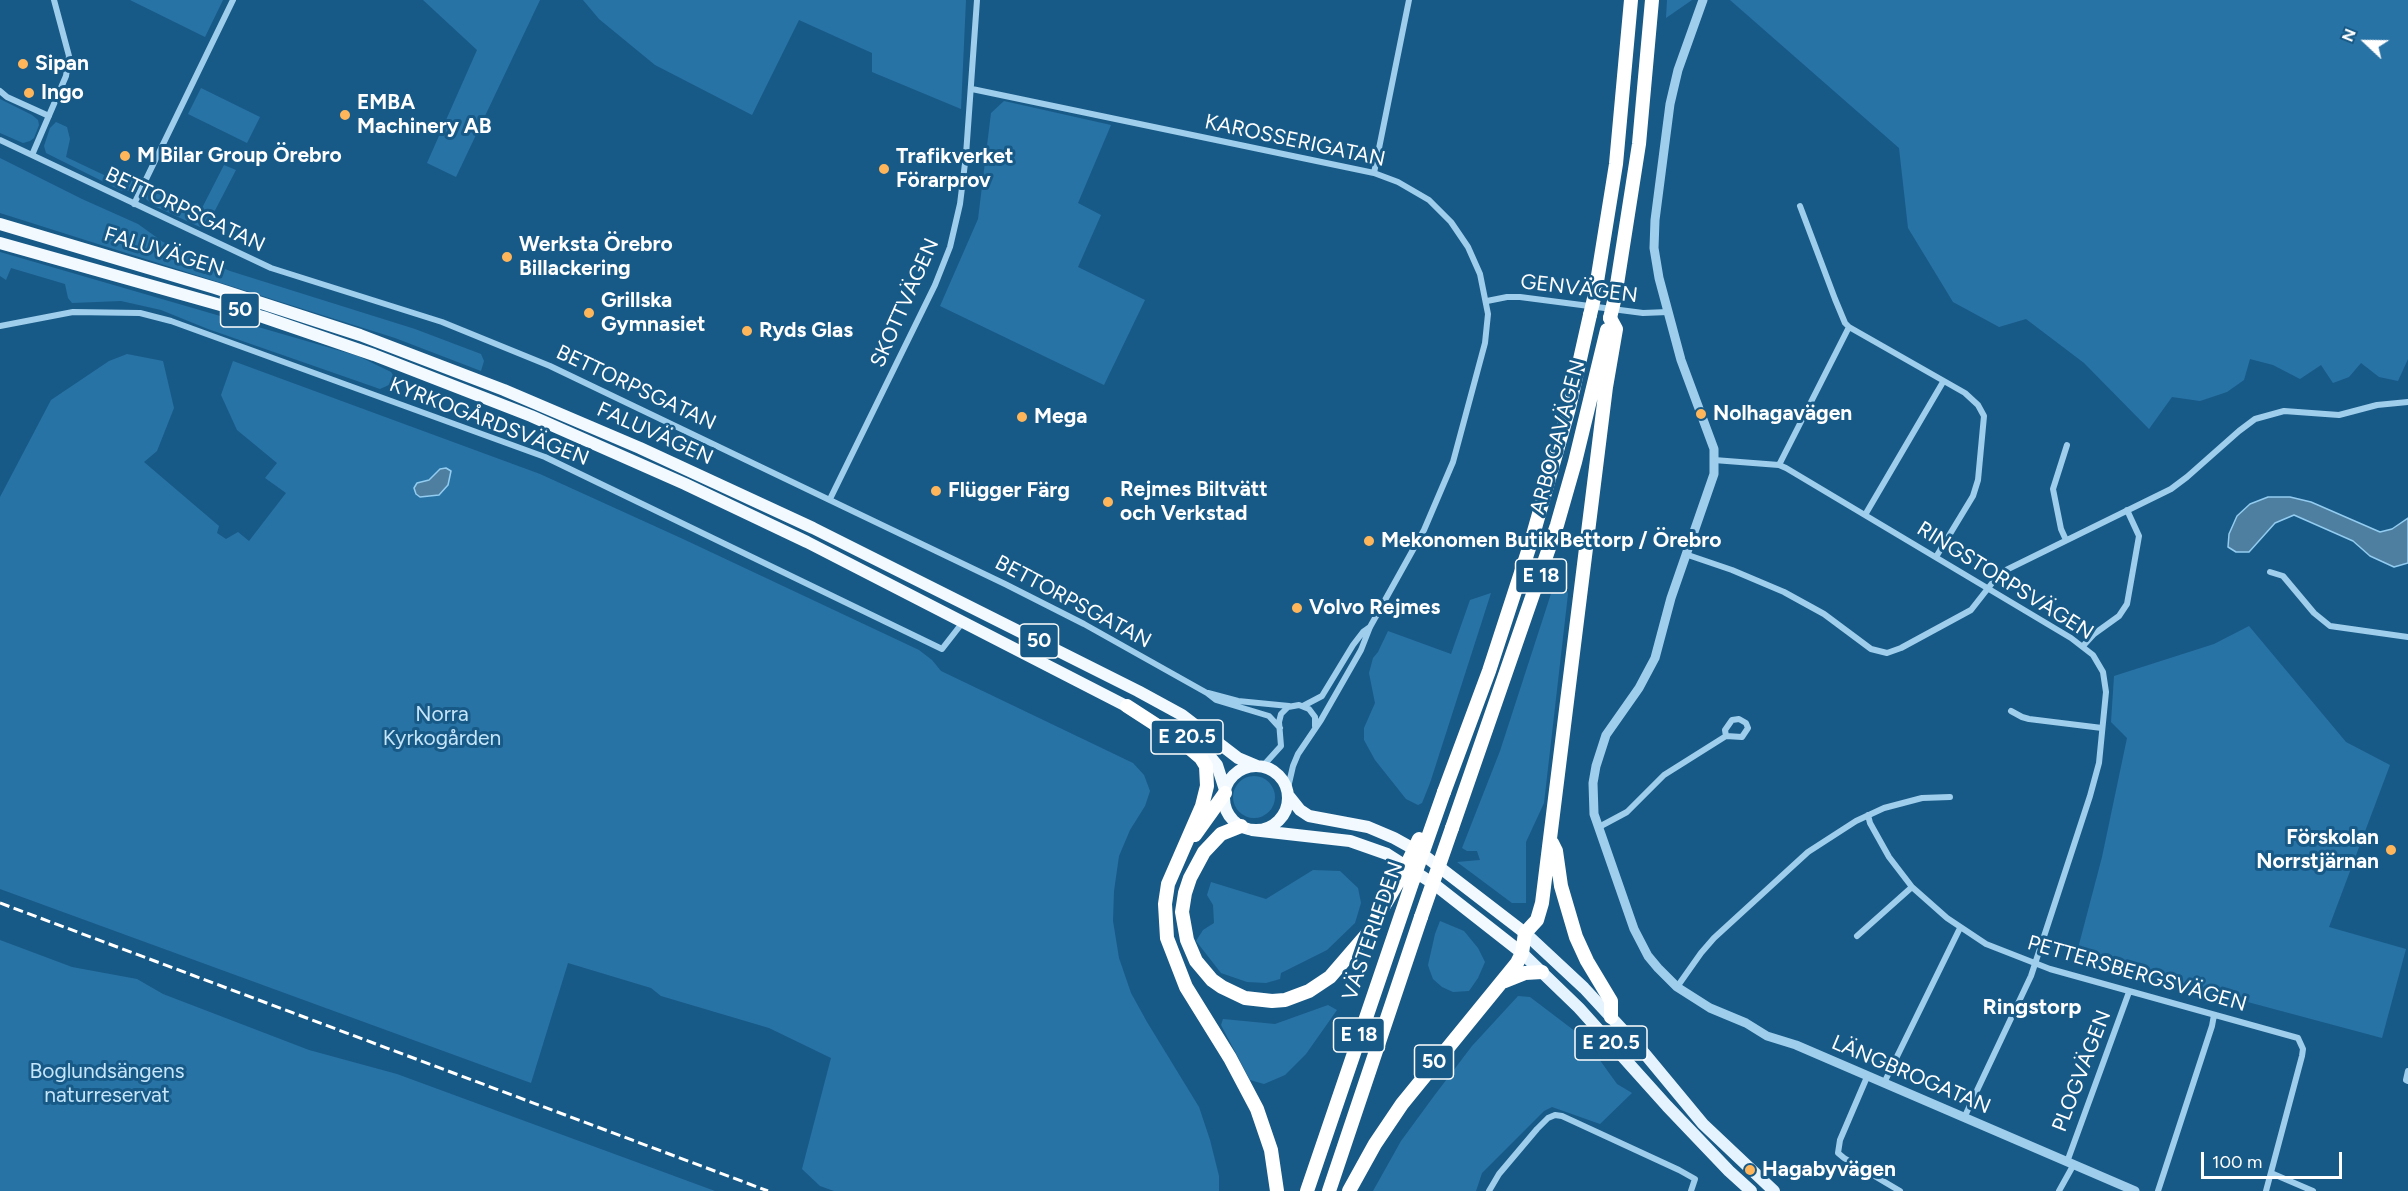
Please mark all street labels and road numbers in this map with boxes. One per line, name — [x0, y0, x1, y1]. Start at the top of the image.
street label: KAROSSERIGATAN — [1202, 110, 1388, 172]
street label: BETTORPSGATAN — [101, 162, 269, 258]
street label: FALUVÄGEN — [101, 222, 227, 282]
street label: SKOTTVÄGEN — [865, 235, 945, 371]
street label: GENVÄGEN — [1519, 269, 1639, 309]
road number: 50 — [220, 293, 260, 327]
street label: BETTORPSGATAN — [552, 340, 720, 436]
street label: ARBOGAVÄGEN — [1525, 357, 1591, 517]
street label: KYRKOGÅRDSVÄGEN — [386, 372, 592, 472]
street label: FALUVÄGEN — [593, 397, 717, 471]
street label: RINGSTORPSVÄGEN — [1912, 516, 2098, 646]
street label: BETTORPSGATAN — [991, 550, 1155, 654]
road number: E 18 — [1516, 559, 1566, 593]
road number: 50 — [1020, 624, 1058, 658]
road number: E 20.5 — [1151, 720, 1223, 754]
street label: VÄSTERLEDEN — [1337, 858, 1409, 1004]
street label: PETTERSBERGSVÄGEN — [2024, 931, 2250, 1017]
street label: PLOGVÄGEN — [2047, 1007, 2117, 1135]
road number: E 18 — [1334, 1018, 1384, 1052]
road number: E 20.5 — [1575, 1026, 1647, 1060]
street label: LÄNGBROGATAN — [1828, 1030, 1994, 1120]
road number: 50 — [1414, 1045, 1454, 1079]

